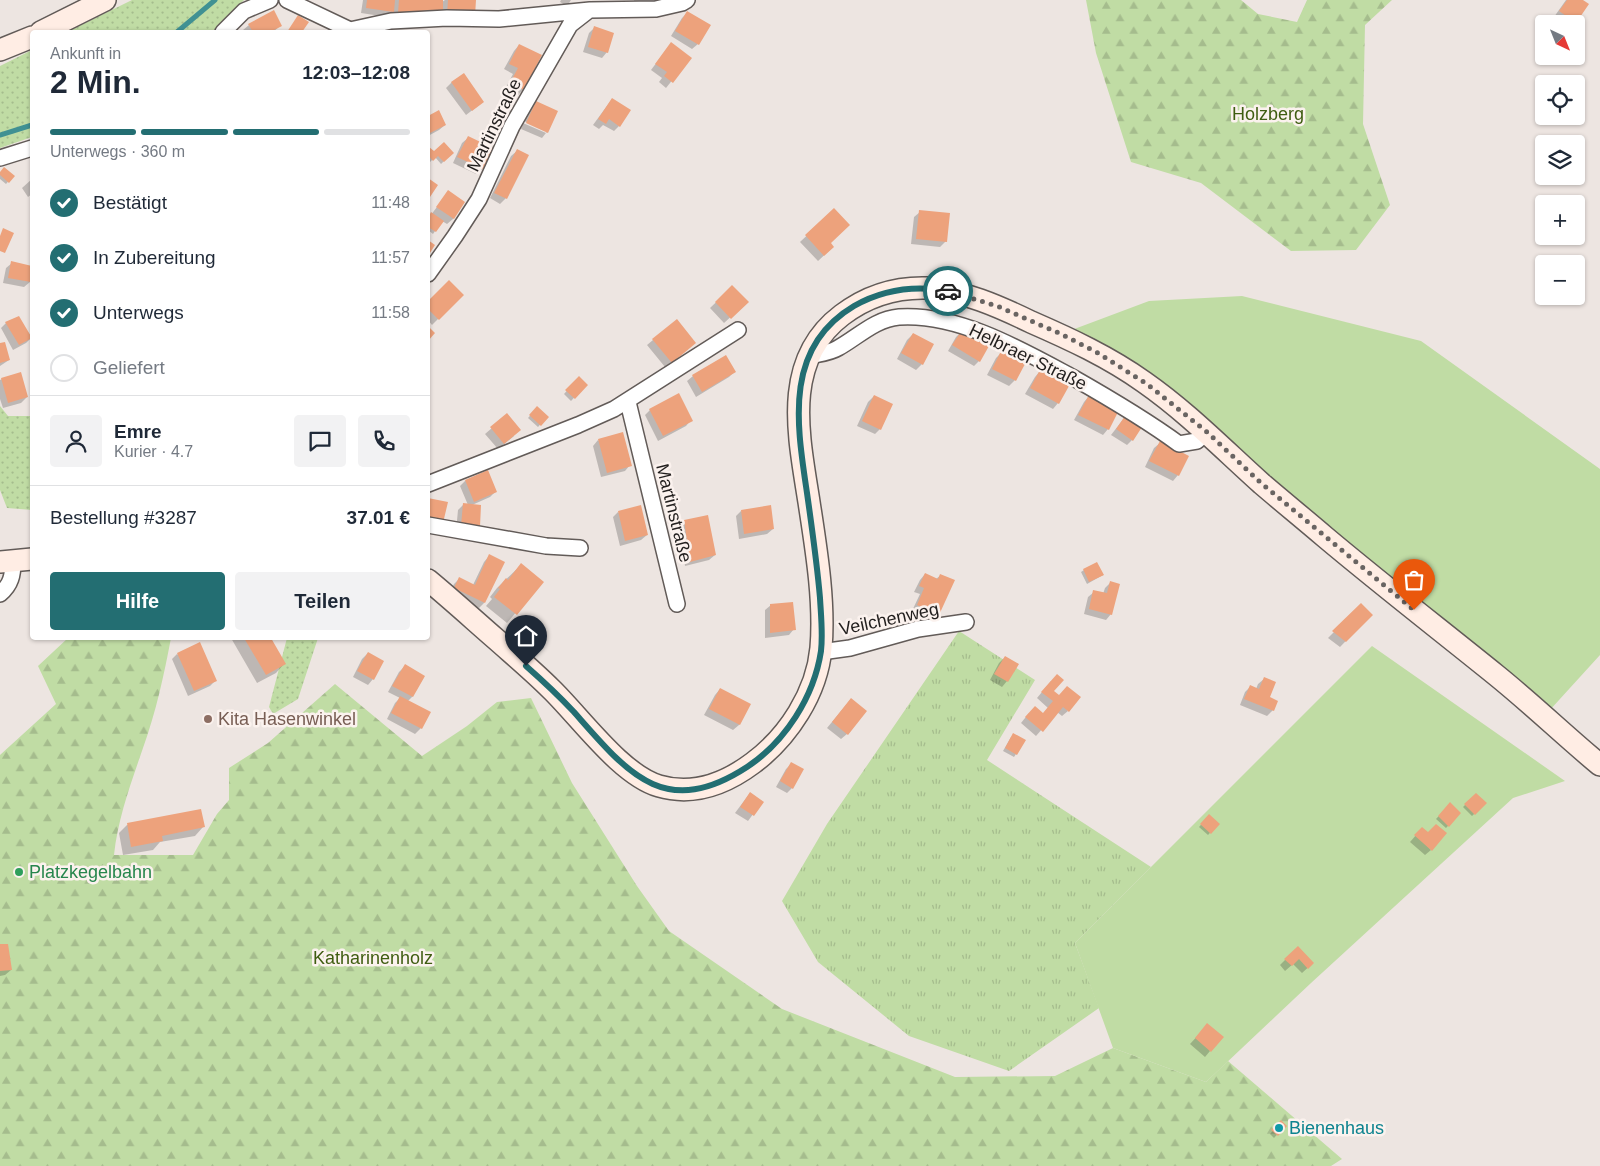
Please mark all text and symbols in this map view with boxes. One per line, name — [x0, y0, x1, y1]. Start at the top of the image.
north arrow — [1535, 15, 1585, 65]
map controls — [1535, 15, 1585, 305]
text: Ankunft in — [50, 45, 121, 62]
text: 12:03–12:08 — [302, 62, 410, 83]
text: 2 Min. — [50, 64, 141, 100]
street label: Martinstraße — [463, 75, 525, 175]
button: locate — [1535, 75, 1585, 125]
park label: Holzberg — [1232, 104, 1304, 124]
button: layers — [1535, 135, 1585, 185]
text: Unterwegs · 360 m — [50, 143, 185, 160]
icon: check — [50, 189, 78, 217]
text: Bestätigt — [93, 192, 167, 213]
text: 11:48 — [371, 194, 410, 211]
button: + — [1535, 195, 1585, 245]
icon: check — [50, 244, 78, 272]
text: In Zubereitung — [93, 247, 216, 268]
text: 11:57 — [371, 249, 410, 266]
button: − — [1535, 255, 1585, 305]
courier — [923, 266, 973, 316]
icon: car — [934, 277, 962, 305]
icon: check — [50, 299, 78, 327]
text: Unterwegs — [93, 302, 184, 323]
text: 11:58 — [371, 304, 410, 321]
street label: Helbraer Straße — [966, 320, 1090, 394]
text: Geliefert — [93, 357, 165, 378]
button: person — [50, 415, 102, 467]
button: chat — [294, 415, 346, 467]
button: phone — [358, 415, 410, 467]
text: Emre — [114, 421, 162, 442]
text: Kurier · 4.7 — [114, 443, 193, 460]
street label: Martinstraße — [652, 462, 696, 564]
text: Bestellung #3287 — [50, 507, 197, 528]
text: 37.01 € — [347, 507, 410, 528]
pin — [1393, 559, 1435, 610]
icon: bag — [1400, 566, 1428, 594]
button: Hilfe — [50, 572, 225, 630]
button: Teilen — [235, 572, 410, 630]
street label: Veilchenweg — [837, 599, 941, 639]
pin — [505, 615, 547, 666]
icon: home — [512, 622, 540, 650]
place label: Kita Hasenwinkel — [218, 709, 356, 729]
marker: Kita Hasenwinkel — [202, 713, 214, 725]
place label: Platzkegelbahn — [29, 862, 152, 882]
marker: Platzkegelbahn — [13, 866, 25, 878]
park label: Katharinenholz — [313, 948, 433, 968]
place label: Bienenhaus — [1289, 1118, 1384, 1138]
marker: Bienenhaus — [1273, 1122, 1285, 1134]

